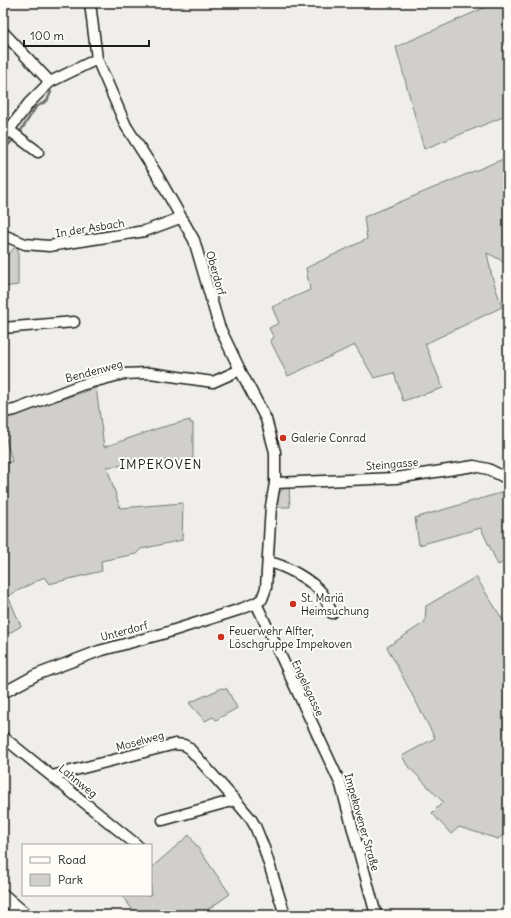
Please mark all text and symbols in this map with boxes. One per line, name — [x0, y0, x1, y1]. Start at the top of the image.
scale bar — [24, 22, 149, 48]
text: 100 m — [30, 28, 64, 43]
street label: In der Asbach — [55, 216, 125, 240]
street label: Oberdorf — [203, 249, 229, 297]
street label: Bendenweg — [64, 357, 124, 385]
place label: Galerie Conrad — [291, 431, 366, 445]
marker: Galerie Conrad — [278, 433, 288, 443]
street label: Steingasse — [365, 455, 419, 473]
district label: IMPEKOVEN — [119, 456, 203, 473]
place label: St. Mariä Heimsuchung — [301, 591, 369, 618]
marker: St. Mariä Heimsuchung — [288, 599, 298, 609]
street label: Unterdorf — [99, 618, 150, 644]
place label: Feuerwehr Alfter, Löschgruppe Impekoven — [229, 624, 352, 651]
marker: Feuerwehr Alfter, Löschgruppe Impekoven — [216, 632, 226, 642]
street label: Engelsgasse — [289, 658, 327, 719]
street label: Moselweg — [114, 728, 166, 754]
street label: Lahnweg — [56, 761, 100, 801]
street label: Impekovener Straße — [341, 771, 383, 873]
legend — [22, 844, 152, 896]
text: Road — [58, 852, 86, 867]
text: Park — [58, 872, 83, 887]

